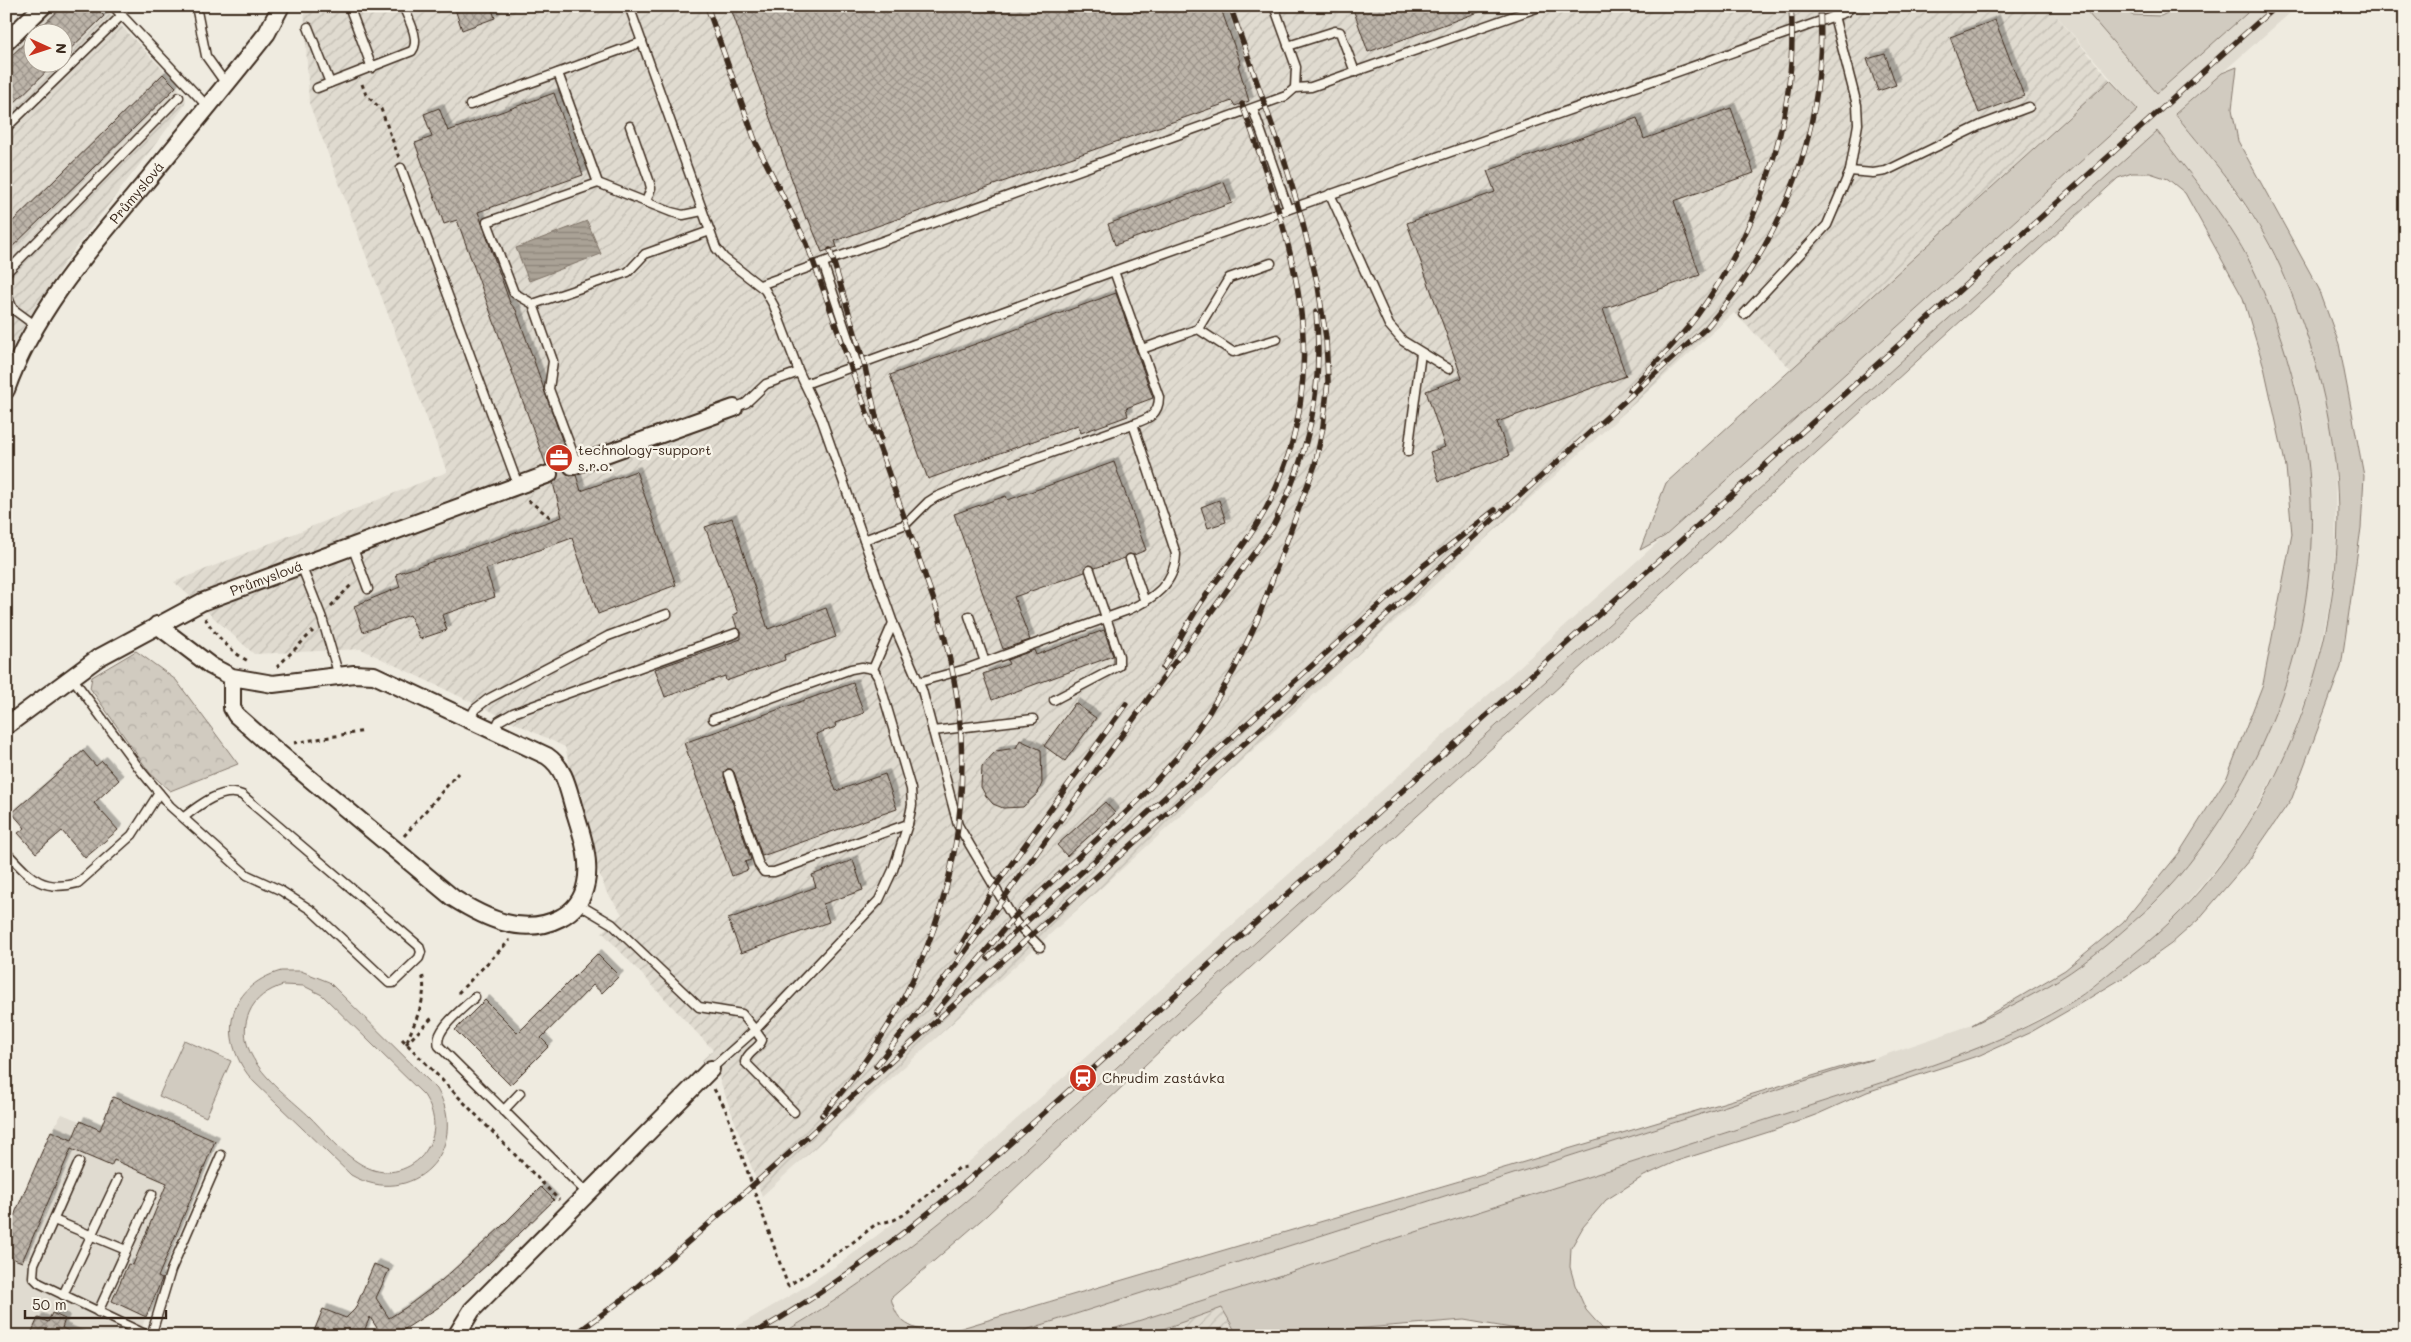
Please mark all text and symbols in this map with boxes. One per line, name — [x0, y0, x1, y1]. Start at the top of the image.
north arrow — [22, 22, 72, 72]
text: N — [52, 43, 71, 55]
street label: Průmyslová — [105, 157, 168, 228]
place label: technology-support s.r.o. — [578, 440, 711, 475]
office icon: technology-support s.r.o. — [544, 443, 574, 473]
street label: Průmyslová — [227, 556, 305, 600]
station icon: Chrudim zastávka — [1068, 1063, 1098, 1093]
place label: Chrudim zastávka — [1102, 1068, 1225, 1087]
scale bar — [25, 1287, 166, 1319]
text: 50 m — [32, 1294, 67, 1314]

